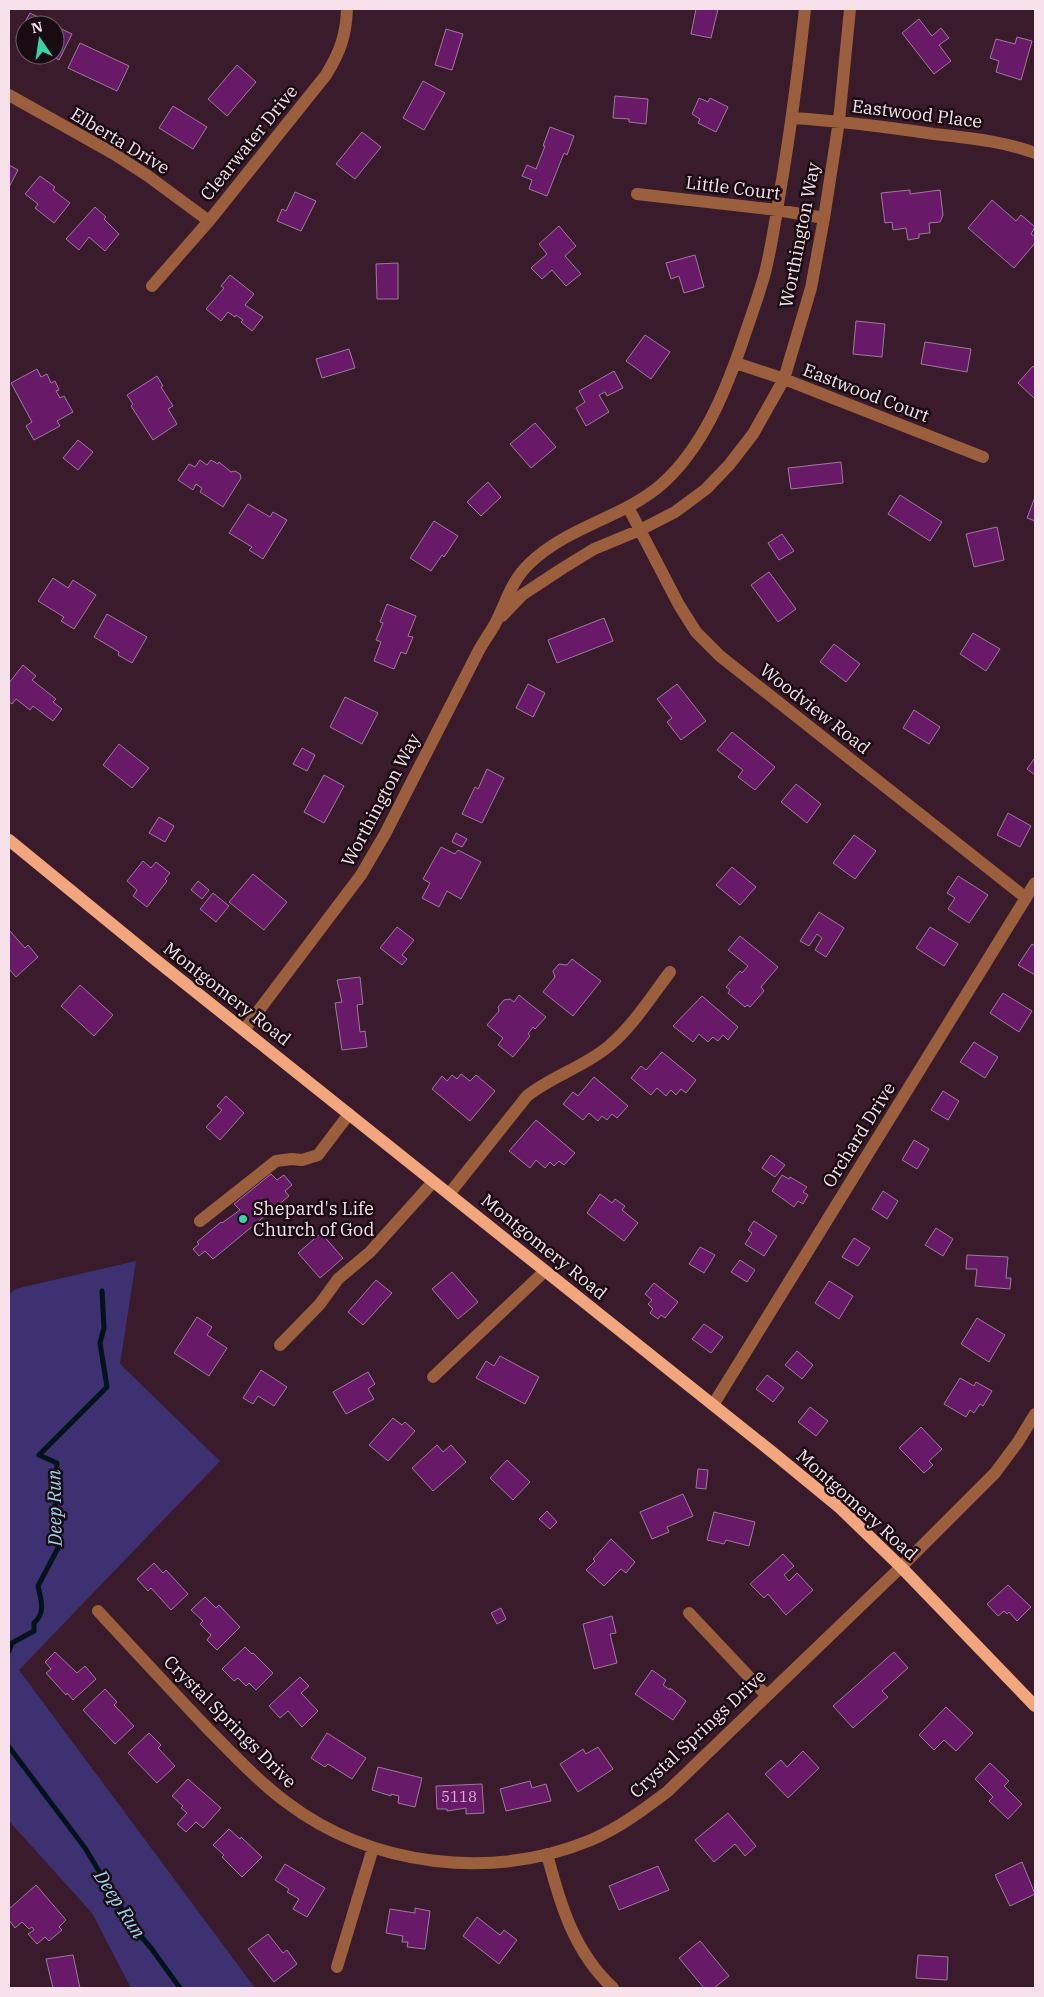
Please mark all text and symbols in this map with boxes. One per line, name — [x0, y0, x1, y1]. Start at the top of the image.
north arrow — [15, 15, 65, 65]
text: N — [30, 17, 44, 37]
street label: Clearwater Drive — [195, 80, 302, 205]
street label: Eastwood Place — [851, 94, 984, 133]
street label: Elberta Drive — [67, 102, 174, 179]
street label: Worthington Way — [774, 160, 825, 309]
street label: Little Court — [684, 170, 782, 205]
street label: Eastwood Court — [800, 358, 933, 427]
street label: Woodview Road — [755, 658, 875, 759]
street label: Worthington Way — [336, 729, 425, 870]
street label: Montgomery Road — [159, 937, 296, 1051]
street label: Orchard Drive — [817, 1078, 900, 1192]
street label: Montgomery Road — [477, 1189, 612, 1304]
place label: Shepard's Life Church of God — [253, 1197, 374, 1241]
marker: Shepard's Life Church of God — [237, 1213, 249, 1225]
street label: Montgomery Road — [792, 1444, 923, 1565]
water label: Deep Run — [41, 1469, 67, 1548]
street label: Crystal Springs Drive — [159, 1650, 302, 1793]
street label: Crystal Springs Drive — [624, 1664, 771, 1803]
house number: 5118 — [441, 1787, 477, 1806]
water label: Deep Run — [88, 1864, 151, 1943]

